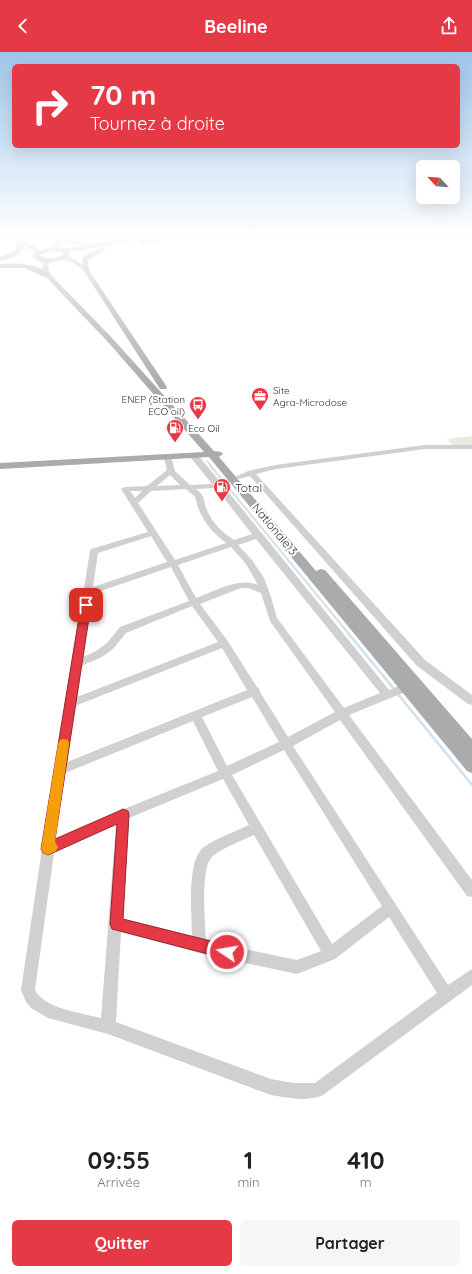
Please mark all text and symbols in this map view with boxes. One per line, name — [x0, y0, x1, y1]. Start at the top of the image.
icon: back — [12, 15, 34, 37]
text: Beeline — [204, 15, 268, 38]
icon: share — [438, 15, 460, 37]
text: 70 m — [90, 77, 156, 112]
icon: right — [24, 80, 76, 132]
text: Tournez à droite — [90, 112, 225, 135]
north arrow — [416, 160, 460, 204]
map controls — [416, 160, 460, 204]
place label: Site Agra-Microdose — [273, 384, 347, 409]
office icon: Site Agra-Microdose — [250, 386, 270, 411]
place label: ENEP (Station ECO oil) — [122, 393, 185, 418]
bus stop icon: ENEP (Station ECO oil) — [188, 395, 208, 420]
fuel station icon: Eco Oil — [165, 418, 185, 443]
place label: Eco Oil — [188, 422, 220, 435]
fuel station icon: Total — [212, 477, 232, 502]
place label: Total — [235, 480, 262, 495]
street label: Nationale 3 — [249, 500, 301, 558]
pin — [69, 588, 103, 622]
icon: arrive — [75, 594, 97, 616]
position arrow — [206, 931, 248, 973]
text: 09:55 — [87, 1145, 150, 1175]
text: 1 — [244, 1145, 253, 1175]
text: 410 — [347, 1145, 385, 1175]
text: Arrivée — [97, 1174, 140, 1190]
text: min — [237, 1174, 260, 1190]
text: m — [360, 1174, 372, 1190]
button: Quitter — [12, 1220, 232, 1266]
button: Partager — [240, 1220, 460, 1266]

